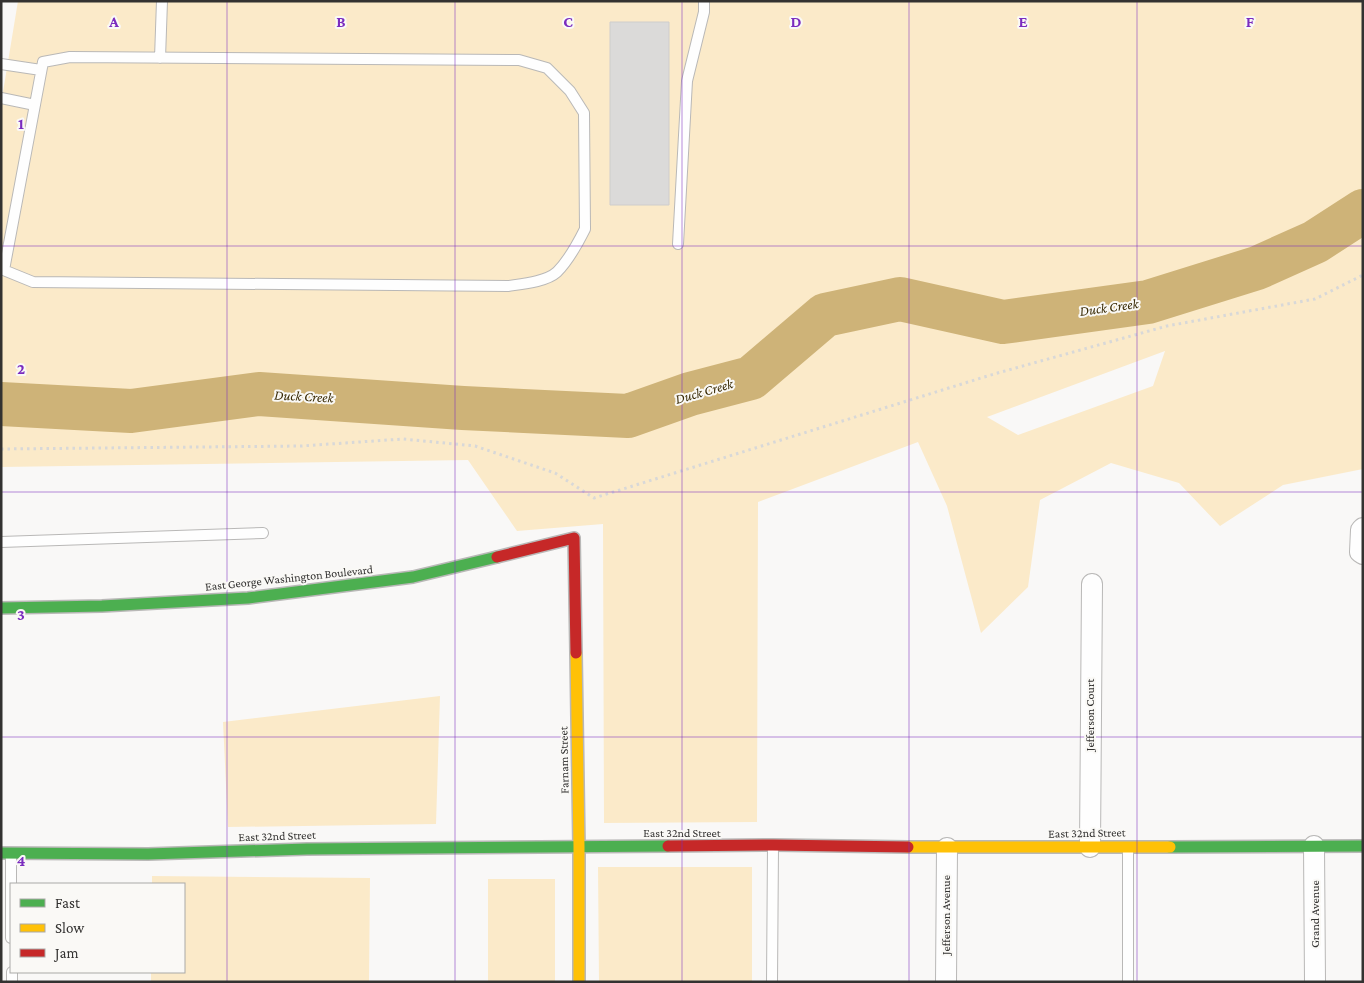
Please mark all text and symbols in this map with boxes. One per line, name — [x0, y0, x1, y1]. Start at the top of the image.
text: A — [108, 13, 119, 30]
text: B — [336, 13, 346, 30]
text: C — [563, 13, 573, 30]
text: D — [790, 13, 802, 30]
text: E — [1018, 13, 1028, 30]
text: F — [1246, 13, 1255, 30]
text: 1 — [18, 115, 24, 132]
water label: Duck Creek — [1078, 295, 1140, 319]
text: 2 — [17, 360, 25, 377]
water label: Duck Creek — [673, 375, 736, 407]
water label: Duck Creek — [274, 386, 335, 406]
street label: East George Washington Boulevard — [204, 562, 374, 594]
text: 3 — [17, 606, 25, 623]
street label: Jefferson Court — [1083, 678, 1097, 752]
street label: Farnam Street — [556, 725, 572, 794]
street label: East 32nd Street — [1048, 825, 1127, 841]
street label: East 32nd Street — [643, 826, 722, 840]
street label: East 32nd Street — [238, 828, 317, 844]
text: 4 — [17, 852, 26, 869]
street label: Jefferson Avenue — [939, 875, 953, 956]
street label: Grand Avenue — [1308, 880, 1322, 948]
legend — [10, 883, 185, 973]
text: Fast — [55, 895, 81, 911]
text: Slow — [55, 920, 85, 936]
text: Jam — [53, 945, 78, 962]

